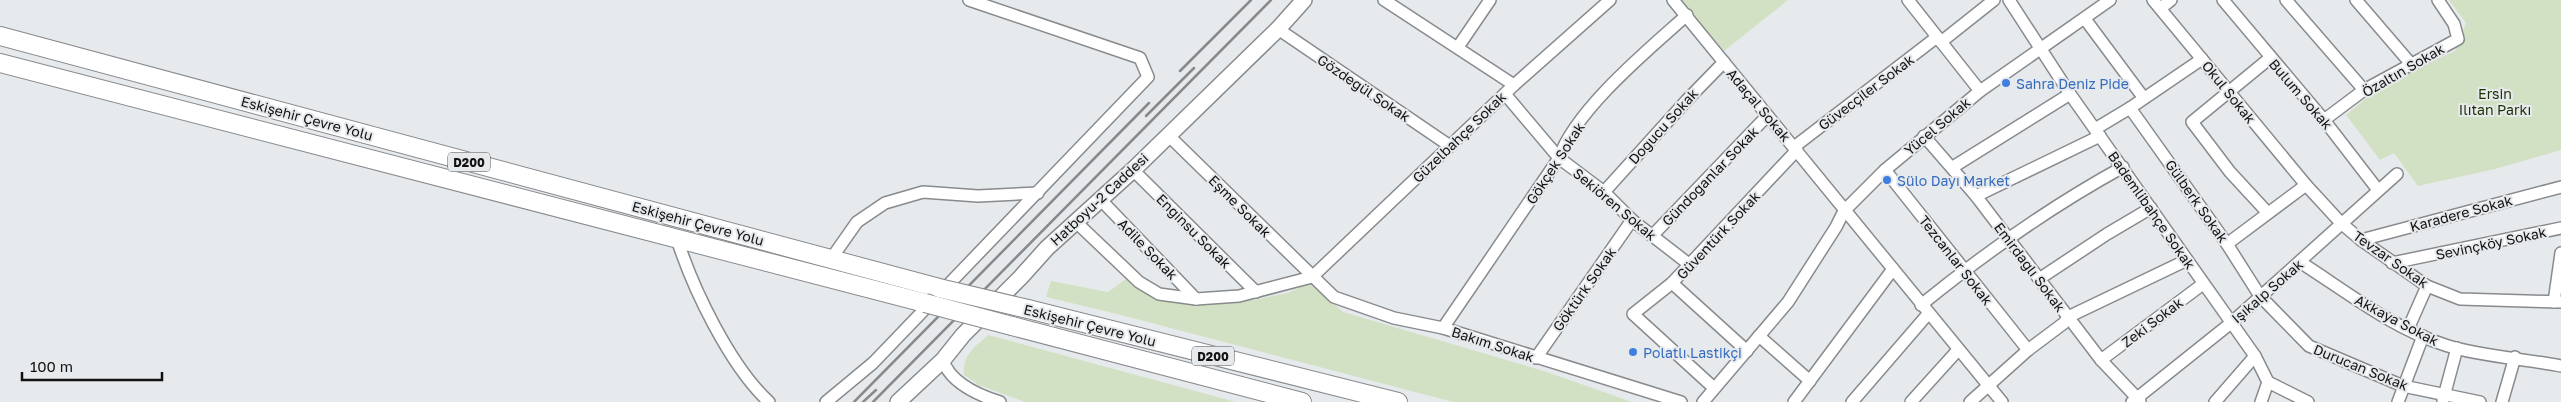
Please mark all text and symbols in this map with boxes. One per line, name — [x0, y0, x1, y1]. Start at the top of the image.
street label: Özaltın Sokak — [2359, 40, 2447, 100]
street label: Güvecçiler Sokak — [1815, 50, 1917, 134]
street label: Gözdegül Sokak — [1314, 51, 1414, 125]
street label: Bulum Sokak — [2266, 55, 2336, 133]
street label: Okul Sokak — [2199, 57, 2259, 127]
street label: Adaçal Sokak — [1723, 65, 1795, 145]
place label: Sahra Deniz Pide — [2016, 75, 2129, 92]
marker: Sahra Deniz Pide — [2000, 77, 2012, 89]
street label: Doğucu Sokak — [1625, 85, 1701, 167]
park label: Ersin Ilıtan Parkı — [2459, 85, 2531, 118]
street label: Güzelbahçe Sokak — [1409, 88, 1509, 186]
street label: Eskişehir Çevre Yolu — [239, 92, 375, 144]
street label: Yücel Sokak — [1900, 93, 1974, 159]
street label: Gökçek Sokak — [1522, 119, 1588, 207]
street label: Gündoğanlar Sokak — [1658, 123, 1762, 229]
street label: Bademlibahçe Sokak — [2105, 148, 2199, 272]
street label: Hatboyu-2 Caddesi — [1046, 149, 1152, 249]
road number: D200 — [448, 152, 490, 172]
street label: Gülberk Sokak — [2162, 156, 2232, 246]
street label: Sekiören Sokak — [1570, 164, 1660, 244]
street label: Eşme Sokak — [1205, 171, 1275, 241]
place label: Sülo Dayı Market — [1897, 172, 2010, 189]
marker: Sülo Dayı Market — [1881, 174, 1893, 186]
street label: Güventürk Sokak — [1673, 187, 1763, 283]
street label: Enginsu Sokak — [1153, 190, 1235, 272]
street label: Karadere Sokak — [2408, 191, 2514, 235]
street label: Eskişehir Çevre Yolu — [630, 197, 766, 249]
street label: Tezcanlar Sokak — [1916, 212, 1996, 308]
street label: Adile Sokak — [1115, 215, 1181, 283]
street label: Emirdağlı Sokak — [1991, 219, 2069, 315]
street label: Sevinçköy Sokak — [2434, 223, 2548, 263]
street label: Tevzar Sokak — [2350, 227, 2432, 291]
street label: Göktürk Sokak — [1549, 244, 1619, 334]
street label: Işıkalp Sokak — [2228, 255, 2306, 327]
street label: Akkaya Sokak — [2352, 291, 2442, 349]
street label: Zeki Sokak — [2118, 293, 2186, 351]
street label: Eskişehir Çevre Yolu — [1022, 300, 1158, 350]
street label: Bakım Sokak — [1450, 323, 1537, 365]
street label: Durucan Sokak — [2311, 340, 2411, 394]
place label: Polatlı Lastikçi — [1643, 344, 1742, 361]
road number: D200 — [1192, 346, 1234, 366]
marker: Polatlı Lastikçi — [1627, 346, 1639, 358]
scale bar — [22, 350, 162, 382]
text: 100 m — [30, 357, 73, 375]

